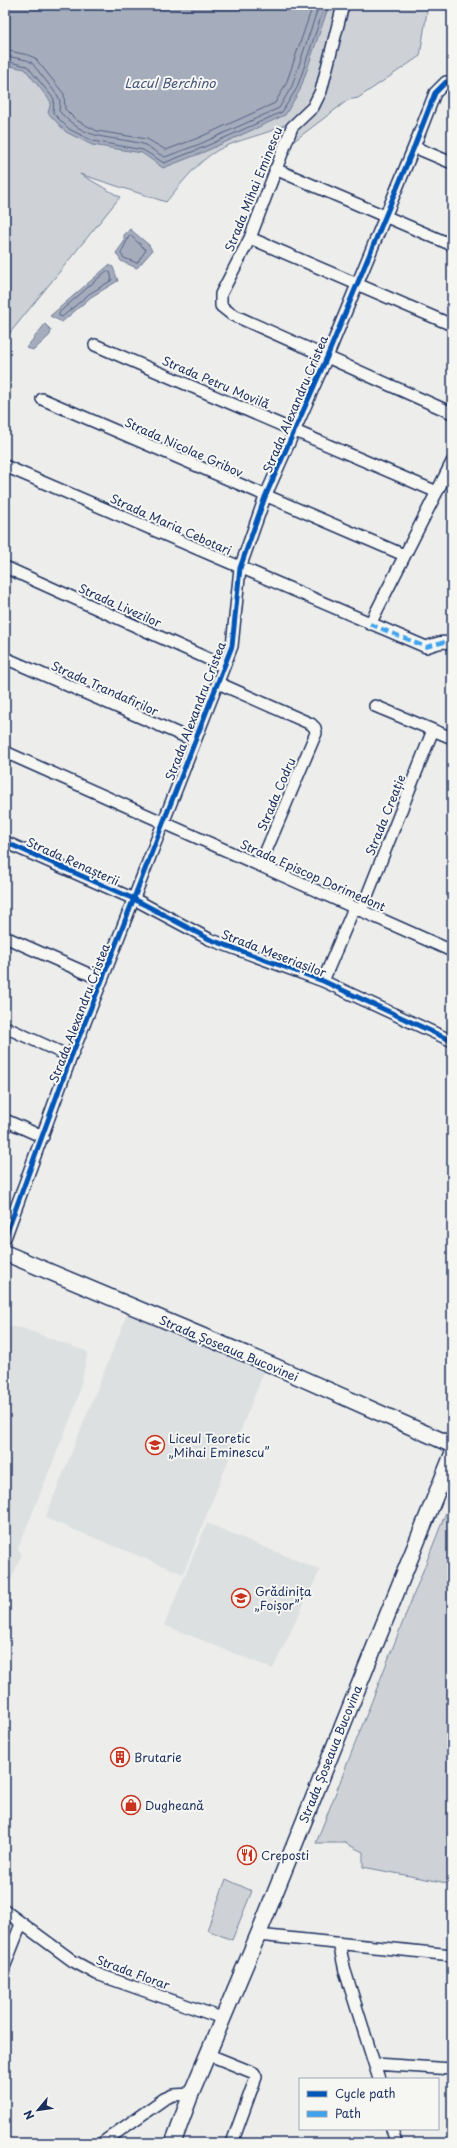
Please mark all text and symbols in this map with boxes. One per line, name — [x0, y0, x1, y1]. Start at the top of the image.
water label: Lacul Berchino — [124, 73, 216, 92]
street label: Strada Mihai Eminescu — [220, 124, 286, 254]
street label: Strada Alexandru Cristea — [258, 332, 332, 476]
street label: Strada Petru Movilă — [159, 351, 273, 413]
street label: Strada Nicolae Gribov — [122, 413, 246, 481]
street label: Strada Maria Cebotari — [107, 489, 235, 559]
street label: Strada Livezilor — [76, 579, 165, 632]
street label: Strada Alexandru Cristea — [160, 638, 230, 783]
street label: Strada Trandafirilor — [48, 656, 162, 720]
street label: Strada Codru — [252, 755, 300, 833]
street label: Strada Creație — [361, 772, 409, 858]
street label: Strada Renașterii — [24, 832, 122, 890]
street label: Strada Episcop Dorimedont — [237, 835, 389, 915]
street label: Strada Meseriașilor — [219, 925, 329, 981]
street label: Strada Alexandru Cristea — [44, 940, 114, 1085]
street label: Strada Șoseaua Bucovinei — [157, 1310, 301, 1386]
place label: Liceul Teoretic „Mihai Eminescu” — [169, 1429, 270, 1461]
school or university icon: Liceul Teoretic „Mihai Eminescu” — [144, 1434, 166, 1456]
place label: Grădinița „Foișor” — [255, 1582, 312, 1614]
school or university icon: Grădinița „Foișor” — [230, 1587, 252, 1609]
street label: Strada Șoseaua Bucovina — [294, 1682, 366, 1826]
building icon: Brutarie — [109, 1746, 131, 1768]
place label: Brutarie — [134, 1748, 182, 1766]
shop icon: Dugheană — [120, 1794, 142, 1816]
place label: Dugheană — [145, 1796, 204, 1814]
restaurant icon: Creposti — [236, 1844, 258, 1866]
place label: Creposti — [261, 1846, 309, 1864]
street label: Strada Florar — [94, 1950, 173, 1994]
legend — [299, 2078, 439, 2130]
text: Cycle path — [335, 2084, 396, 2102]
north arrow — [18, 2090, 58, 2130]
text: Path — [335, 2104, 361, 2122]
text: N — [19, 2107, 38, 2123]

